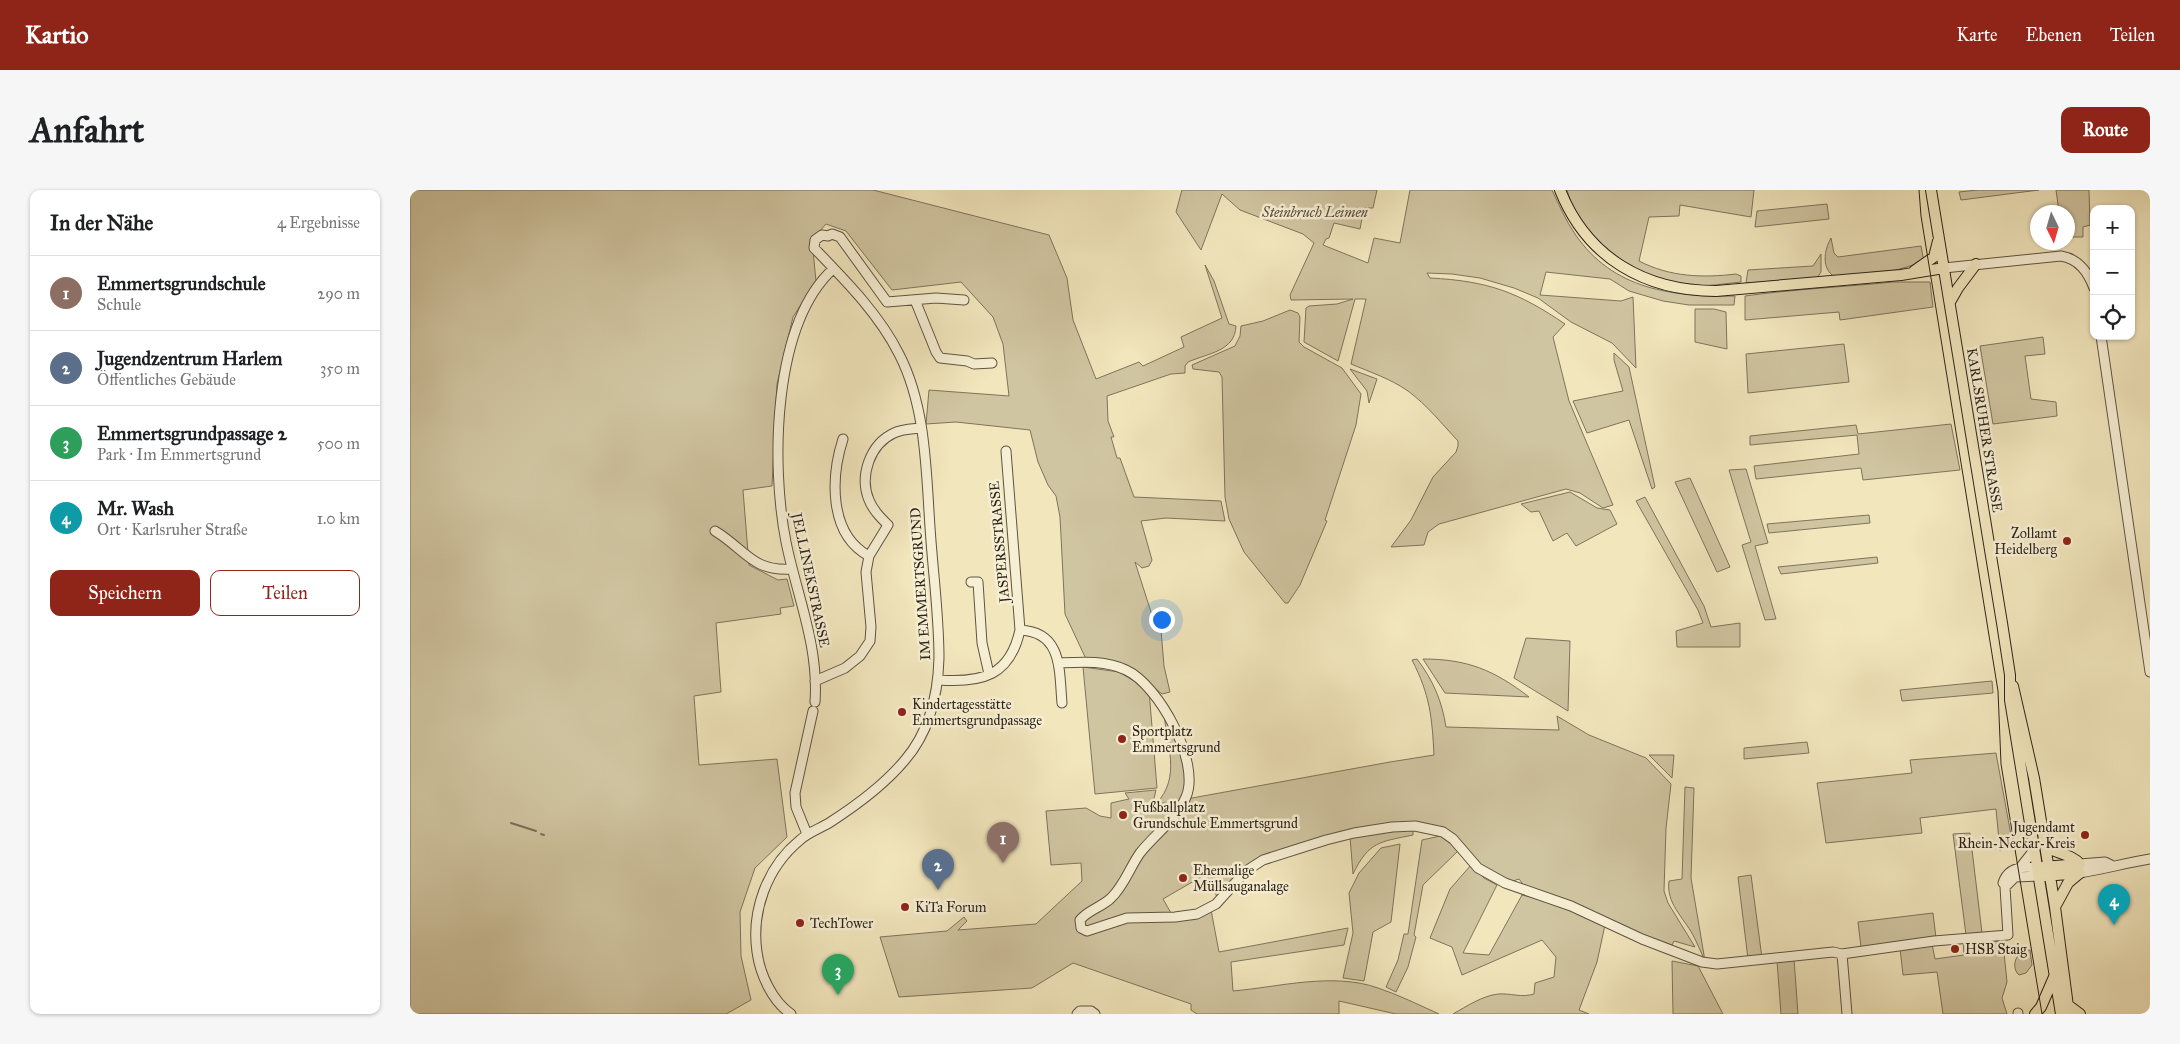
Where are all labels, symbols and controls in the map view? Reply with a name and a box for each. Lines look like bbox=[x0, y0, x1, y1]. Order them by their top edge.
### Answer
text: Kartio bbox=[25, 20, 88, 50]
text: Karte bbox=[1957, 24, 1998, 46]
text: Ebenen bbox=[2026, 24, 2082, 46]
text: Teilen bbox=[2110, 24, 2155, 46]
button: Route bbox=[2061, 107, 2150, 153]
text: Anfahrt bbox=[30, 109, 144, 152]
park label: Steinbruch Leimen bbox=[1261, 204, 1369, 221]
north arrow bbox=[2030, 205, 2075, 250]
map controls bbox=[2090, 205, 2135, 340]
button: + bbox=[2090, 205, 2135, 250]
text: In der Nähe bbox=[50, 210, 153, 236]
text: 4 Ergebnisse bbox=[277, 213, 360, 232]
button: − bbox=[2090, 250, 2135, 295]
text: Emmertsgrundschule bbox=[97, 272, 266, 295]
text: 1 bbox=[63, 284, 69, 303]
text: 290 m bbox=[317, 284, 360, 303]
text: Schule bbox=[97, 295, 141, 314]
button: locate bbox=[2090, 295, 2135, 340]
text: Jugendzentrum Harlem bbox=[97, 347, 282, 370]
street label: KARLSRUHER STRASSE bbox=[1963, 347, 2006, 513]
text: 2 bbox=[62, 359, 70, 378]
text: 350 m bbox=[320, 359, 360, 378]
text: Öffentliches Gebäude bbox=[97, 370, 236, 389]
text: Emmertsgrundpassage 2 bbox=[97, 422, 287, 445]
text: 3 bbox=[63, 434, 69, 453]
text: 500 m bbox=[317, 434, 360, 453]
text: Park · Im Emmertsgrund bbox=[97, 445, 261, 464]
street label: JASPERSSTRASSE bbox=[986, 480, 1014, 605]
text: Mr. Wash bbox=[97, 497, 174, 520]
street label: IM EMMERTSGRUND bbox=[907, 507, 934, 661]
text: 4 bbox=[62, 509, 70, 528]
text: 1.0 km bbox=[317, 509, 360, 528]
street label: JELLINEKSTRASSE bbox=[787, 509, 833, 649]
text: Ort · Karlsruher Straße bbox=[97, 520, 248, 539]
place label: Zollamt Heidelberg bbox=[1994, 525, 2057, 558]
marker: Zollamt Heidelberg bbox=[2061, 535, 2073, 547]
button: Speichern bbox=[50, 570, 200, 616]
button: Teilen bbox=[210, 570, 360, 616]
your location bbox=[1149, 607, 1175, 633]
place label: Kindertagesstätte Emmertsgrundpassage bbox=[912, 696, 1042, 729]
marker: Kindertagesstätte Emmertsgrundpassage bbox=[896, 706, 908, 718]
place label: Sportplatz Emmertsgrund bbox=[1132, 723, 1221, 756]
marker: Sportplatz Emmertsgrund bbox=[1116, 733, 1128, 745]
place label: Fußballplatz Grundschule Emmertsgrund bbox=[1133, 799, 1298, 832]
marker: Fußballplatz Grundschule Emmertsgrund bbox=[1117, 809, 1129, 821]
place label: Jugendamt Rhein-Neckar-Kreis bbox=[1958, 819, 2075, 852]
pin: 1 bbox=[987, 822, 1019, 863]
marker: Jugendamt Rhein-Neckar-Kreis bbox=[2079, 829, 2091, 841]
pin: 2 bbox=[922, 849, 954, 890]
place label: Ehemalige Müllsauganalage bbox=[1193, 862, 1289, 895]
marker: Ehemalige Müllsauganalage bbox=[1177, 872, 1189, 884]
pin: 4 bbox=[2098, 884, 2130, 925]
place label: KiTa Forum bbox=[915, 899, 987, 916]
marker: KiTa Forum bbox=[899, 901, 911, 913]
place label: TechTower bbox=[810, 915, 874, 932]
marker: TechTower bbox=[794, 917, 806, 929]
place label: HSB Staig bbox=[1965, 941, 2027, 958]
marker: HSB Staig bbox=[1949, 943, 1961, 955]
pin: 3 bbox=[822, 954, 854, 995]

